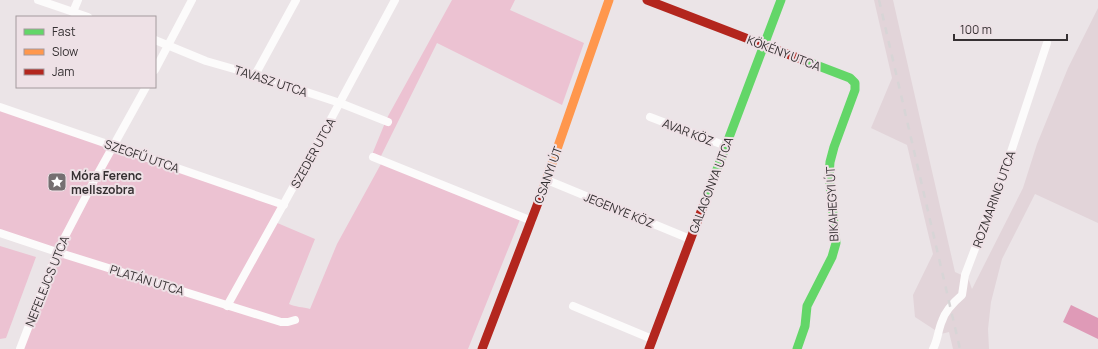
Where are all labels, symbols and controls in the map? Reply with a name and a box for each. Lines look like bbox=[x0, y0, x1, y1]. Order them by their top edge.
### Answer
legend bbox=[16, 16, 156, 88]
scale bar bbox=[954, 16, 1067, 42]
text: 100 m bbox=[960, 21, 992, 38]
text: Fast bbox=[52, 23, 76, 40]
street label: KÖKÉNY UTCA bbox=[745, 31, 824, 75]
text: Slow bbox=[52, 43, 78, 60]
street label: TAVASZ UTCA bbox=[232, 61, 310, 101]
text: Jam bbox=[52, 63, 74, 80]
street label: SZEDER UTCA bbox=[287, 114, 340, 191]
street label: AVAR KÖZ bbox=[660, 114, 716, 150]
street label: GALAGONYA UTCA bbox=[685, 134, 737, 236]
street label: SZEGFŰ UTCA bbox=[102, 135, 182, 177]
street label: CSANYI ÚT bbox=[530, 143, 566, 206]
street label: ROZMARING UTCA bbox=[969, 148, 1020, 250]
street label: BIKAHEGYI ÚT bbox=[822, 165, 842, 242]
place label: Móra Ferenc mellszobra bbox=[71, 167, 142, 198]
place icon: Móra Ferenc mellszobra bbox=[46, 171, 68, 193]
street label: JEGENYE KÖZ bbox=[581, 188, 657, 232]
street label: NEFELEJCS UTCA bbox=[21, 233, 73, 329]
street label: PLATÁN UTCA bbox=[108, 261, 187, 299]

